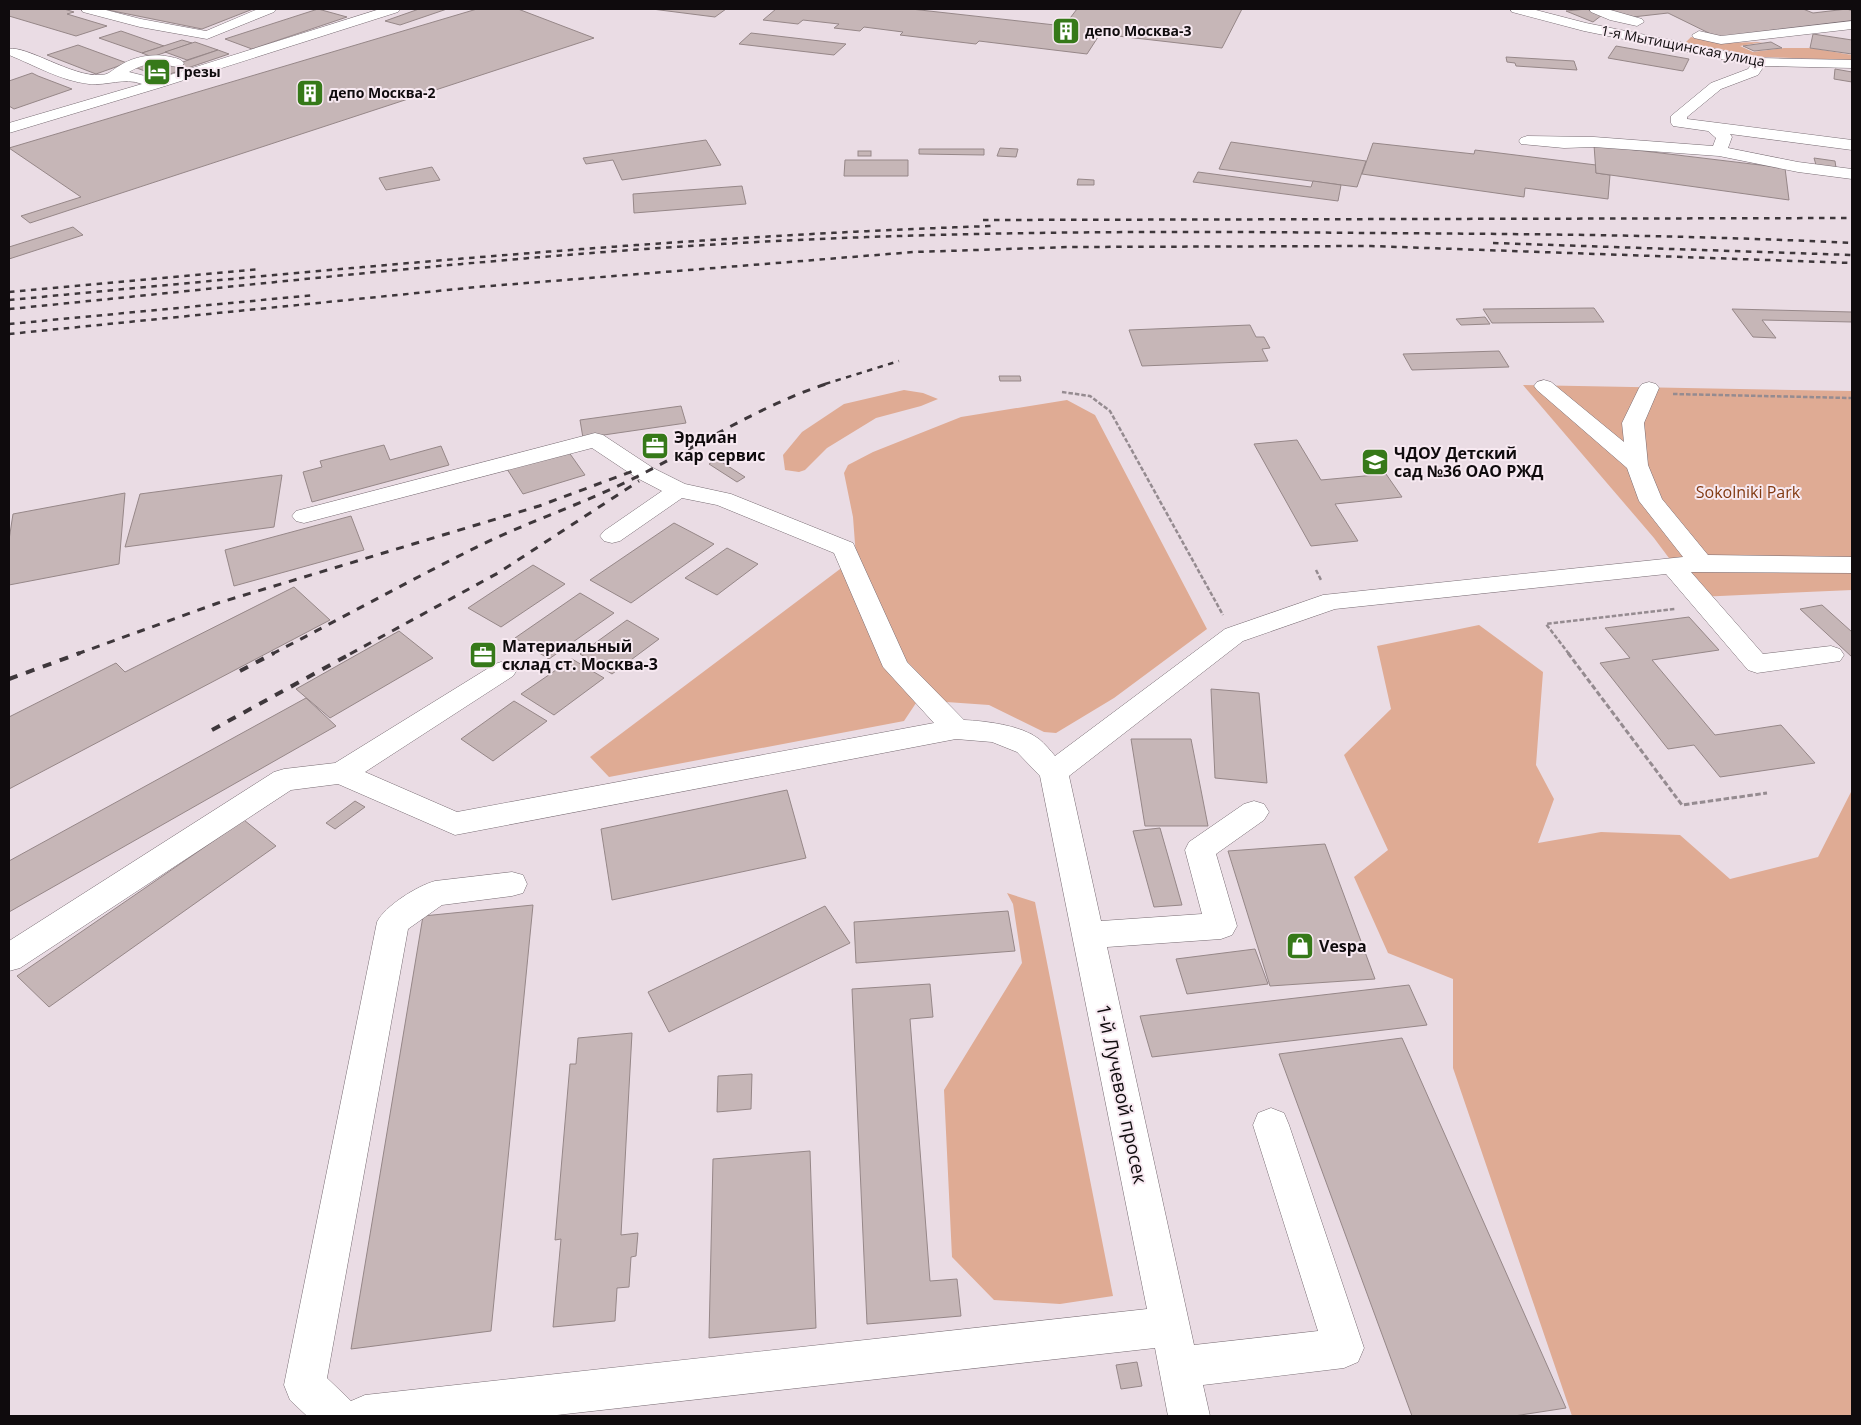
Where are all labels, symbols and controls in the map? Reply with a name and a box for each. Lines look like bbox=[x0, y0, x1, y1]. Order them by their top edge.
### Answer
building icon: депо Москва-3 bbox=[1051, 16, 1081, 46]
street label: 1-я Мытищинская улица bbox=[1599, 20, 1767, 71]
place label: депо Москва-3 bbox=[1085, 21, 1192, 40]
hotel icon: Грезы bbox=[142, 57, 172, 87]
place label: Грезы bbox=[176, 62, 221, 81]
building icon: депо Москва-2 bbox=[295, 78, 325, 108]
place label: депо Москва-2 bbox=[329, 83, 436, 102]
place label: Эрдиан кар сервис bbox=[674, 426, 765, 466]
office icon: Эрдиан кар сервис bbox=[640, 431, 670, 461]
place label: ЧДОУ Детский сад №36 ОАО РЖД bbox=[1394, 442, 1544, 482]
school or university icon: ЧДОУ Детский сад №36 ОАО РЖД bbox=[1360, 447, 1390, 477]
park label: Sokolniki Park bbox=[1696, 481, 1801, 503]
place label: Материальный склад ст. Москва-3 bbox=[502, 635, 658, 675]
office icon: Материальный склад ст. Москва-3 bbox=[468, 640, 498, 670]
shop icon: Vespa bbox=[1285, 931, 1315, 961]
place label: Vespa bbox=[1319, 935, 1367, 957]
street label: 1-й Лучевой просек bbox=[1090, 1002, 1154, 1186]

